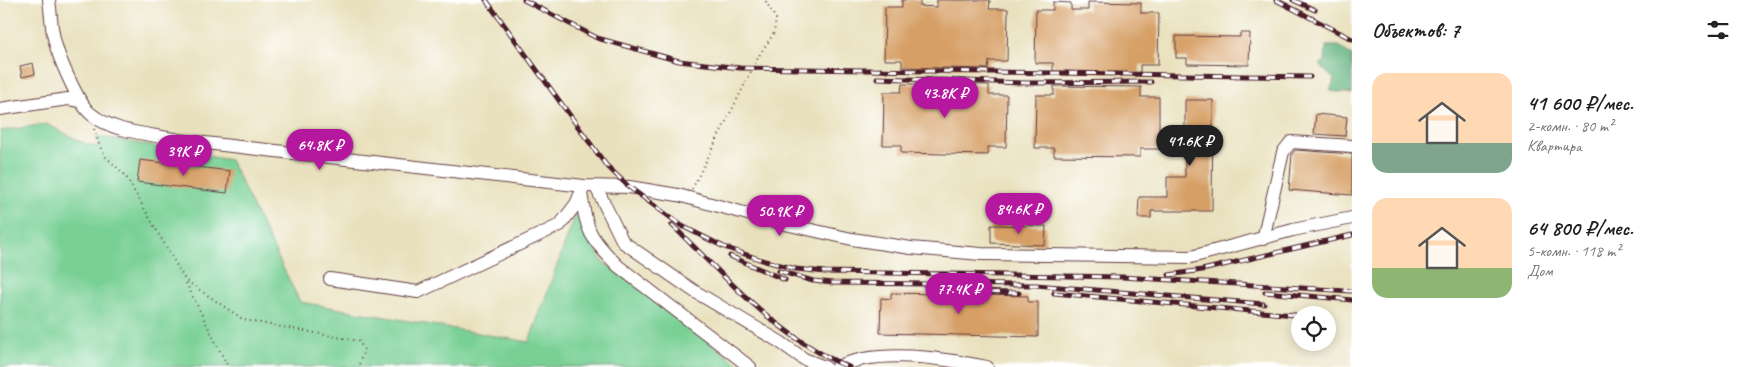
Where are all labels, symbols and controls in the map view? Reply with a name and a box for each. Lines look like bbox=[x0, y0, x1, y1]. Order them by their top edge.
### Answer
icon: filters bbox=[1704, 16, 1732, 44]
text: Объектов: 7 bbox=[1372, 17, 1460, 43]
pin: 43.8K ₽ bbox=[899, 76, 991, 119]
text: 43.8K ₽ bbox=[922, 83, 968, 103]
text: 41 600 ₽/мес. bbox=[1527, 90, 1633, 116]
icon: home bbox=[1412, 93, 1472, 153]
text: 2-комн. · 80 m² bbox=[1527, 116, 1613, 136]
pin: 41.6K ₽ bbox=[1144, 124, 1236, 167]
pin: 64.8K ₽ bbox=[274, 128, 366, 171]
text: 41.6K ₽ bbox=[1167, 131, 1213, 151]
pin: 39K ₽ bbox=[149, 134, 219, 177]
text: 64.8K ₽ bbox=[297, 135, 343, 155]
text: Квартира bbox=[1527, 136, 1582, 156]
text: 39K ₽ bbox=[167, 141, 201, 161]
pin: 84.6K ₽ bbox=[973, 192, 1065, 235]
pin: 50.9K ₽ bbox=[734, 194, 826, 237]
text: 84.6K ₽ bbox=[996, 199, 1042, 219]
text: 50.9K ₽ bbox=[758, 201, 802, 221]
text: 64 800 ₽/мес. bbox=[1527, 215, 1633, 241]
icon: home bbox=[1412, 218, 1472, 278]
text: 5-комн. · 118 m² bbox=[1527, 241, 1620, 261]
text: Дом bbox=[1527, 261, 1553, 281]
pin: 77.4K ₽ bbox=[913, 272, 1005, 315]
text: 77.4K ₽ bbox=[937, 279, 981, 299]
map controls bbox=[1291, 306, 1336, 351]
button: locate bbox=[1291, 306, 1336, 351]

